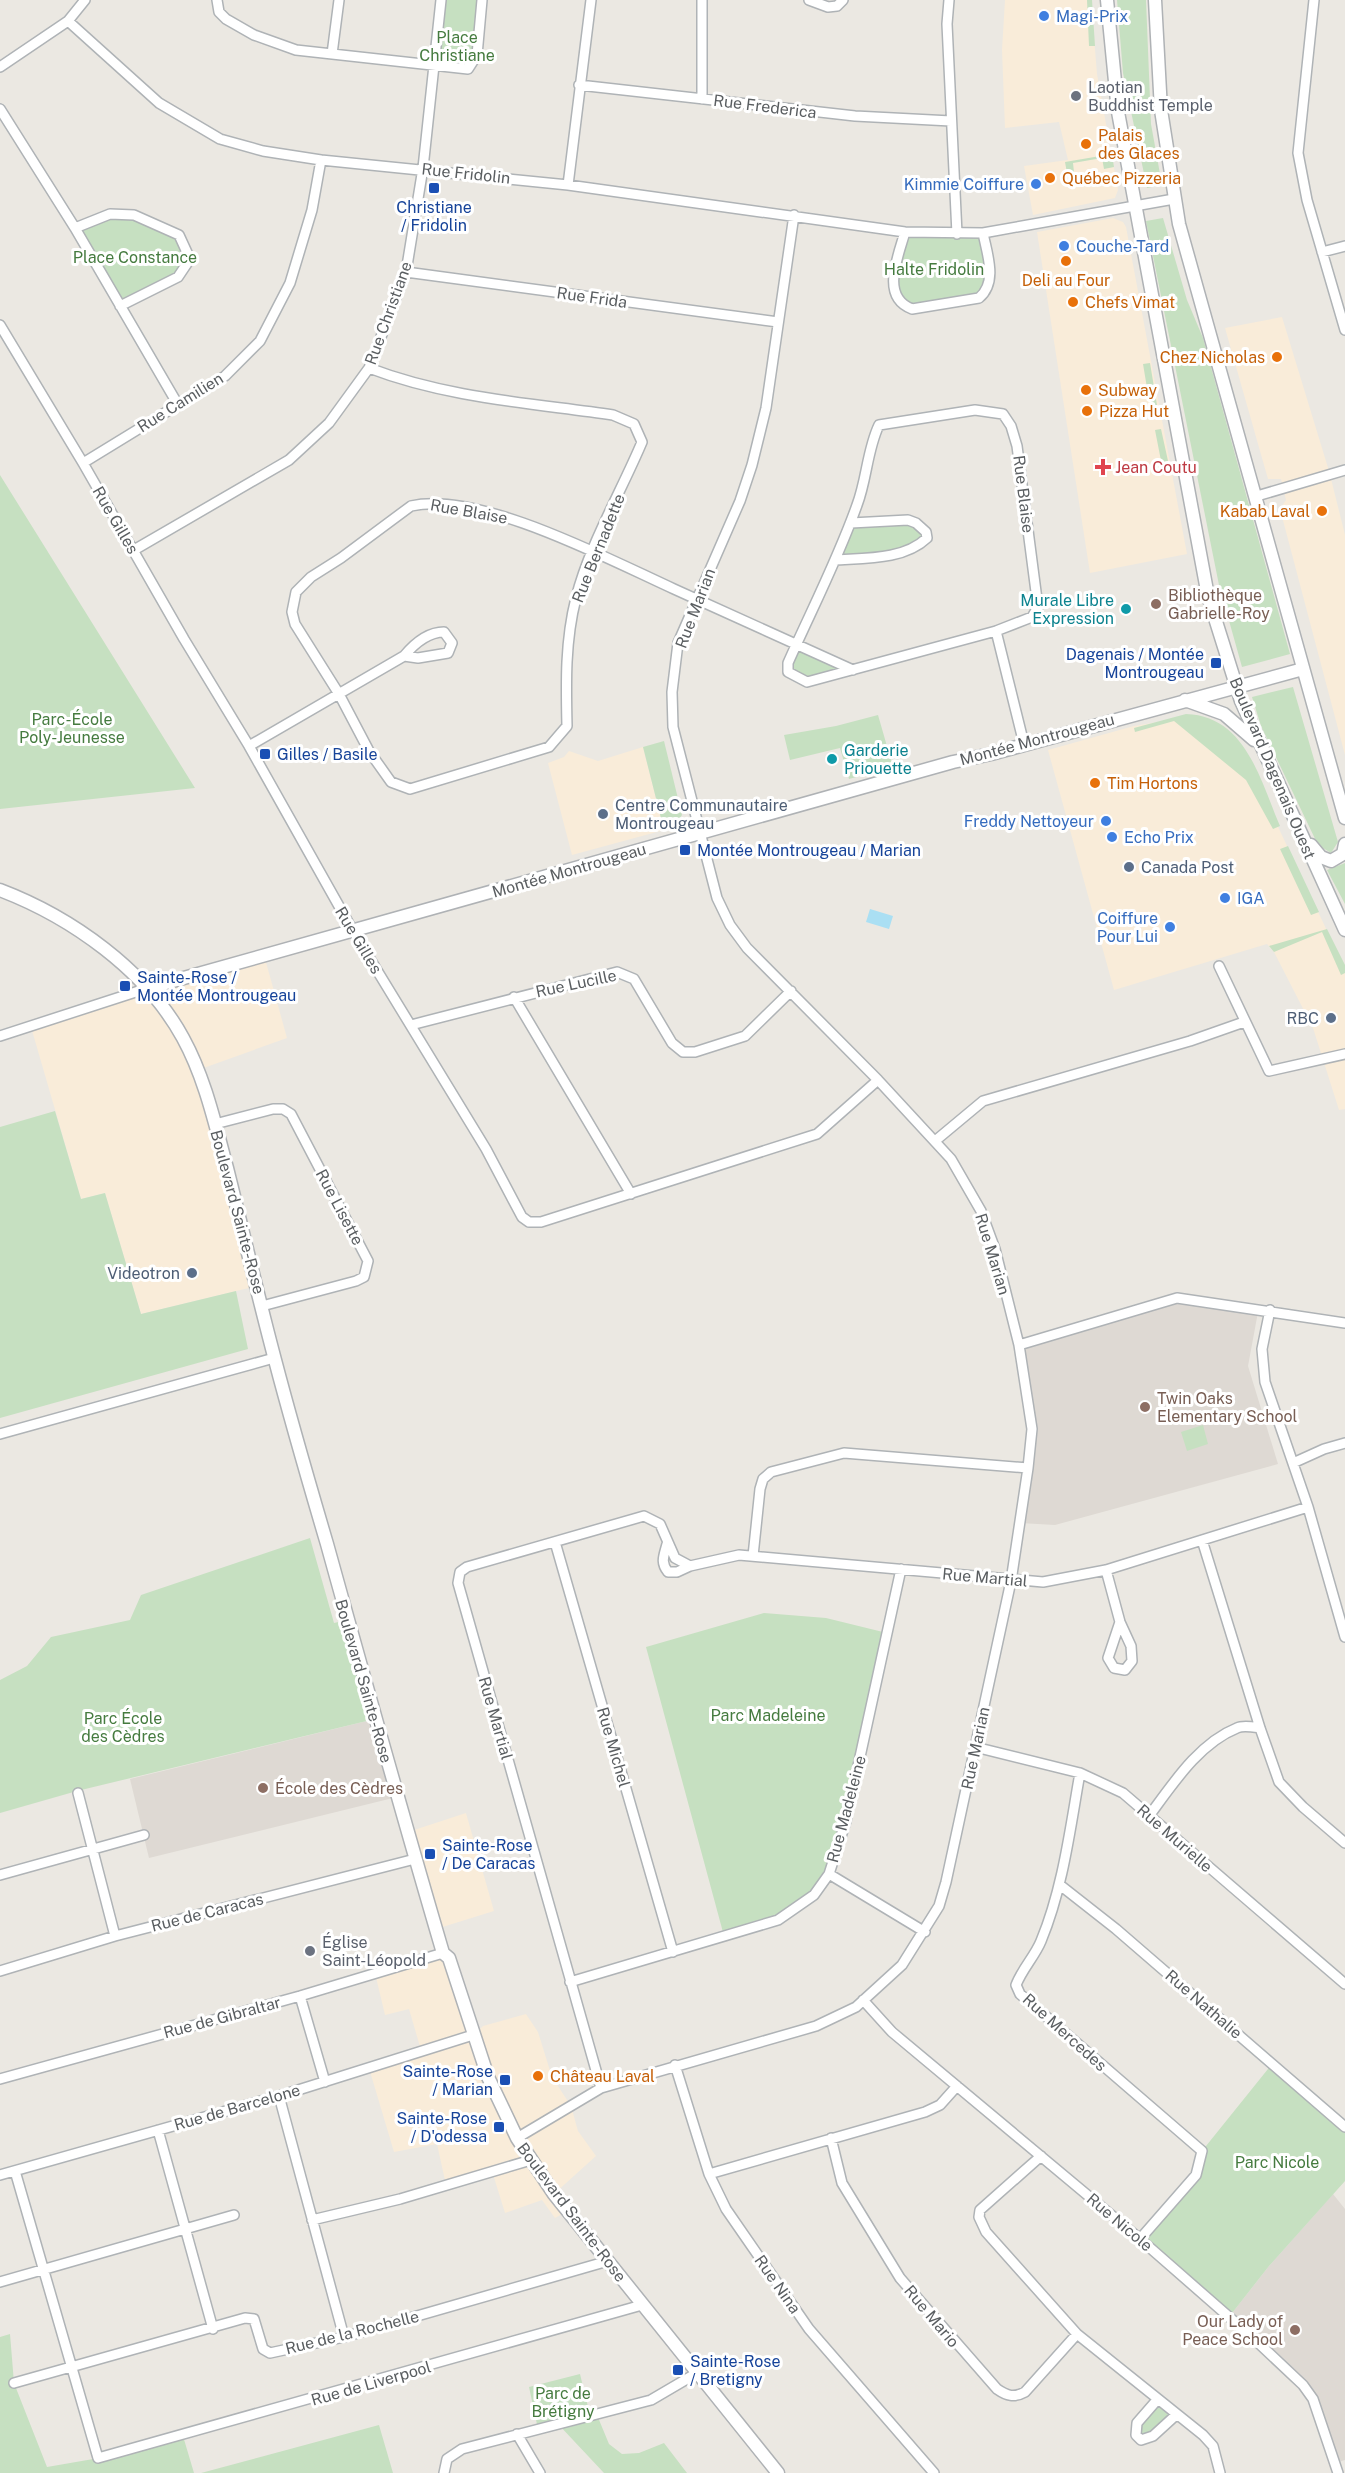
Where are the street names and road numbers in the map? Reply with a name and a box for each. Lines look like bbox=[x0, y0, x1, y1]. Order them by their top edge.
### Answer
street label: Rue Frederica bbox=[712, 91, 818, 122]
street label: Rue Fridolin bbox=[421, 159, 511, 188]
street label: Rue Christiane bbox=[361, 259, 416, 367]
street label: Rue Frida bbox=[555, 283, 628, 312]
street label: Rue Camilien bbox=[134, 369, 227, 436]
street label: Rue Blaise bbox=[1009, 454, 1038, 534]
street label: Rue Gilles bbox=[89, 483, 142, 557]
street label: Rue Bernadette bbox=[568, 491, 629, 605]
street label: Rue Blaise bbox=[429, 495, 509, 528]
street label: Rue Marian bbox=[672, 566, 719, 651]
street label: Boulevard Dagenais Ouest bbox=[1226, 674, 1320, 862]
street label: Montée Montrougeau bbox=[958, 710, 1117, 769]
street label: Montée Montrougeau bbox=[490, 839, 648, 902]
street label: Rue Gilles bbox=[331, 903, 386, 977]
street label: Rue Lucille bbox=[534, 966, 618, 1001]
street label: Boulevard Sainte-Rose bbox=[206, 1128, 269, 1296]
street label: Rue Lisette bbox=[312, 1166, 368, 1248]
street label: Rue Marian bbox=[971, 1211, 1014, 1297]
street label: Rue Martial bbox=[941, 1564, 1029, 1591]
street label: Boulevard Sainte-Rose bbox=[331, 1597, 396, 1765]
street label: Rue Martial bbox=[475, 1674, 517, 1762]
street label: Rue Michel bbox=[593, 1705, 634, 1790]
street label: Rue Marian bbox=[957, 1705, 994, 1791]
street label: Rue Madeleine bbox=[823, 1753, 870, 1865]
street label: Rue Murielle bbox=[1133, 1800, 1216, 1876]
street label: Rue de Caracas bbox=[149, 1889, 265, 1936]
street label: Rue Nathalie bbox=[1161, 1966, 1246, 2043]
street label: Rue Mercedes bbox=[1019, 1990, 1111, 2075]
street label: Rue de Gibraltar bbox=[161, 1993, 283, 2042]
street label: Rue de Barcelone bbox=[172, 2080, 302, 2135]
street label: Boulevard Sainte-Rose bbox=[513, 2139, 630, 2286]
street label: Rue Nicole bbox=[1083, 2189, 1156, 2255]
street label: Rue Nina bbox=[751, 2251, 805, 2317]
street label: Rue Mario bbox=[900, 2281, 963, 2351]
street label: Rue de la Rochelle bbox=[283, 2307, 421, 2358]
street label: Rue de Liverpool bbox=[309, 2357, 433, 2410]

